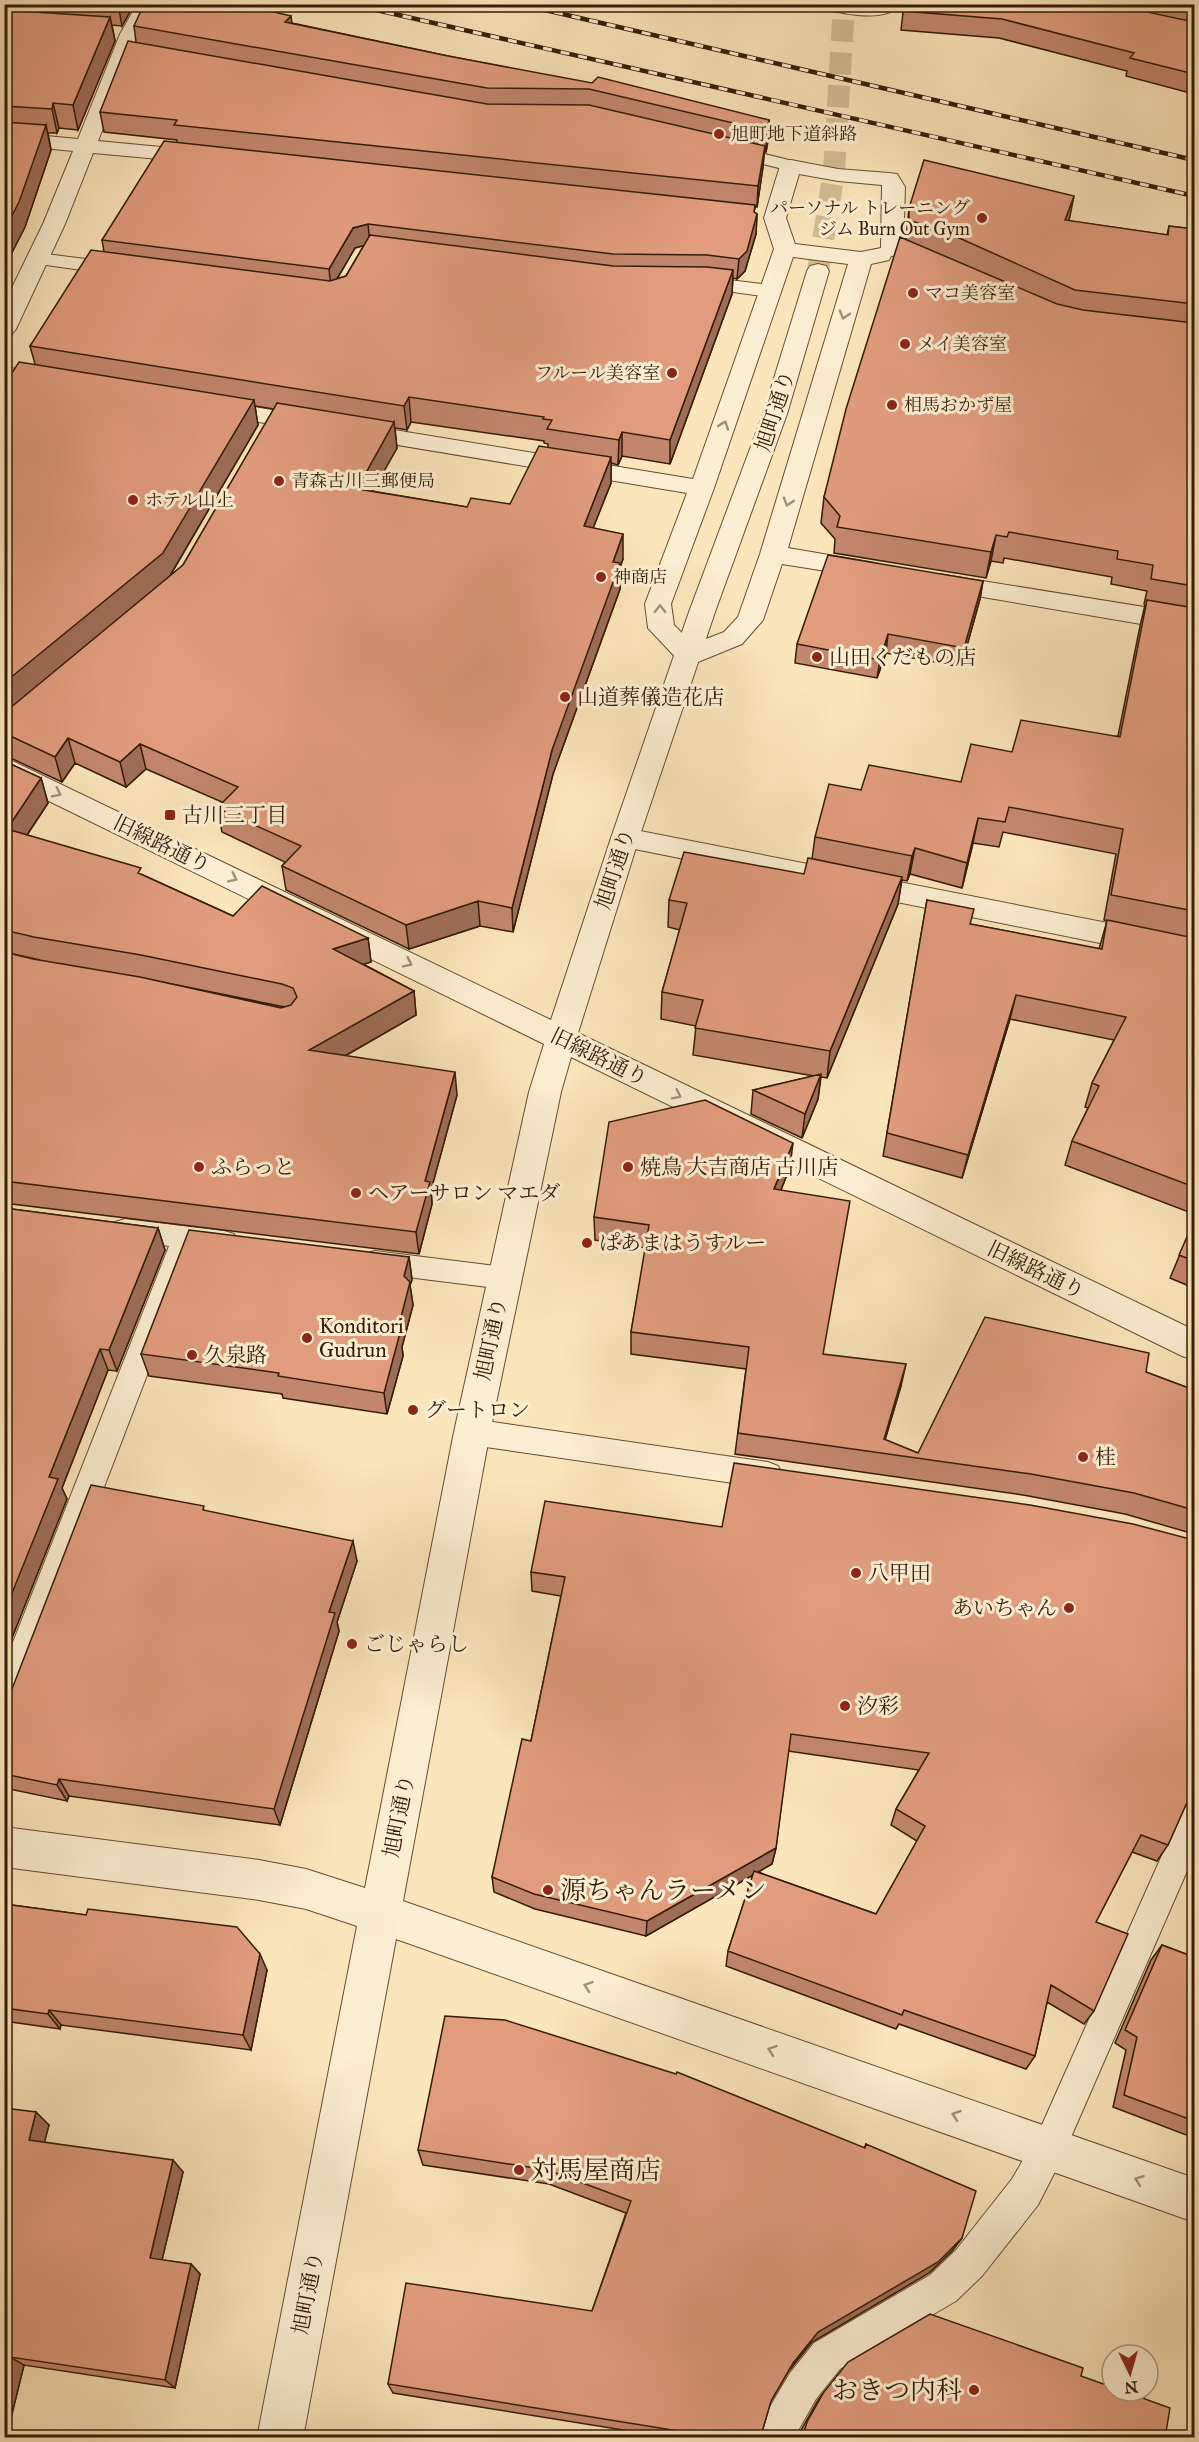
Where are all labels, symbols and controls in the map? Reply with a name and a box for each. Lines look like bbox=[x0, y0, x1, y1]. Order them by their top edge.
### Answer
place label: 旭町地下道斜路 bbox=[731, 123, 857, 145]
marker: 旭町地下道斜路 bbox=[712, 127, 726, 141]
place label: パーソナル トレーニング ジム Burn Out Gym bbox=[770, 197, 970, 240]
marker: パーソナル トレーニング ジム Burn Out Gym bbox=[975, 211, 989, 225]
place label: マコ美容室 bbox=[925, 282, 1015, 304]
marker: マコ美容室 bbox=[906, 286, 920, 300]
one-way arrow bbox=[839, 309, 852, 320]
place label: メイ美容室 bbox=[917, 333, 1007, 355]
marker: メイ美容室 bbox=[898, 337, 912, 351]
place label: フルール美容室 bbox=[535, 362, 660, 384]
marker: フルール美容室 bbox=[665, 366, 679, 380]
street label: 旭町通り bbox=[750, 367, 800, 455]
place label: 相馬おかず屋 bbox=[904, 394, 1012, 416]
marker: 相馬おかず屋 bbox=[885, 398, 899, 412]
one-way arrow bbox=[716, 420, 729, 431]
place label: 青森古川三郵便局 bbox=[291, 470, 435, 492]
marker: 青森古川三郵便局 bbox=[272, 474, 286, 488]
place label: ホテル山上 bbox=[145, 489, 234, 511]
marker: ホテル山上 bbox=[126, 493, 140, 507]
one-way arrow bbox=[783, 496, 795, 507]
place label: 神商店 bbox=[613, 566, 667, 588]
marker: 神商店 bbox=[594, 570, 608, 584]
one-way arrow bbox=[654, 604, 666, 613]
place label: 山田くだもの店 bbox=[829, 644, 976, 670]
marker: 山田くだもの店 bbox=[810, 650, 824, 664]
place label: 山道葬儀造花店 bbox=[577, 684, 724, 710]
marker: 山道葬儀造花店 bbox=[558, 690, 572, 704]
one-way arrow bbox=[51, 785, 62, 797]
place label: 古川三丁目 bbox=[182, 802, 287, 828]
marker: 古川三丁目 bbox=[163, 808, 177, 822]
street label: 旧線路通り bbox=[109, 809, 215, 879]
street label: 旭町通り bbox=[590, 825, 640, 913]
one-way arrow bbox=[226, 870, 237, 882]
one-way arrow bbox=[402, 956, 412, 967]
street label: 旧線路通り bbox=[546, 1022, 652, 1092]
one-way arrow bbox=[671, 1088, 682, 1099]
place label: ふらっと bbox=[211, 1154, 295, 1180]
place label: 焼鳥 大吉商店 古川店 bbox=[640, 1154, 838, 1180]
marker: ふらっと bbox=[192, 1160, 206, 1174]
marker: 焼鳥 大吉商店 古川店 bbox=[621, 1160, 635, 1174]
place label: ヘアーサロン マエダ bbox=[368, 1180, 560, 1206]
marker: ヘアーサロン マエダ bbox=[349, 1186, 363, 1200]
place label: ぱあまはうすルー bbox=[599, 1230, 766, 1256]
street label: 旧線路通り bbox=[983, 1235, 1089, 1305]
marker: ぱあまはうすルー bbox=[580, 1236, 594, 1250]
street label: 旭町通り bbox=[470, 1295, 512, 1383]
place label: Konditori Gudrun bbox=[319, 1313, 404, 1363]
marker: Konditori Gudrun bbox=[300, 1331, 314, 1345]
place label: 久泉路 bbox=[204, 1342, 267, 1368]
marker: 久泉路 bbox=[185, 1348, 199, 1362]
place label: グートロン bbox=[425, 1397, 530, 1423]
marker: グートロン bbox=[406, 1403, 420, 1417]
place label: 桂 bbox=[1095, 1444, 1116, 1470]
marker: 桂 bbox=[1076, 1450, 1090, 1464]
place label: 八甲田 bbox=[868, 1560, 931, 1586]
marker: 八甲田 bbox=[849, 1566, 863, 1580]
place label: あいちゃん bbox=[952, 1595, 1057, 1621]
marker: あいちゃん bbox=[1062, 1601, 1076, 1615]
place label: ごじゃらし bbox=[364, 1631, 469, 1657]
marker: ごじゃらし bbox=[345, 1637, 359, 1651]
place label: 汐彩 bbox=[857, 1693, 899, 1719]
marker: 汐彩 bbox=[838, 1699, 852, 1713]
street label: 旭町通り bbox=[378, 1772, 420, 1860]
place label: 源ちゃんラーメン bbox=[560, 1874, 767, 1906]
marker: 源ちゃんラーメン bbox=[541, 1883, 555, 1897]
one-way arrow bbox=[583, 1980, 594, 1993]
one-way arrow bbox=[767, 2045, 778, 2058]
one-way arrow bbox=[951, 2109, 962, 2122]
place label: 対馬屋商店 bbox=[531, 2154, 661, 2186]
marker: 対馬屋商店 bbox=[512, 2163, 526, 2177]
one-way arrow bbox=[1135, 2175, 1145, 2188]
street label: 旭町通り bbox=[287, 2249, 329, 2337]
north arrow bbox=[1100, 2343, 1160, 2403]
place label: おきつ内科 bbox=[832, 2374, 962, 2406]
text: N bbox=[1123, 2377, 1139, 2398]
marker: おきつ内科 bbox=[967, 2383, 981, 2397]

